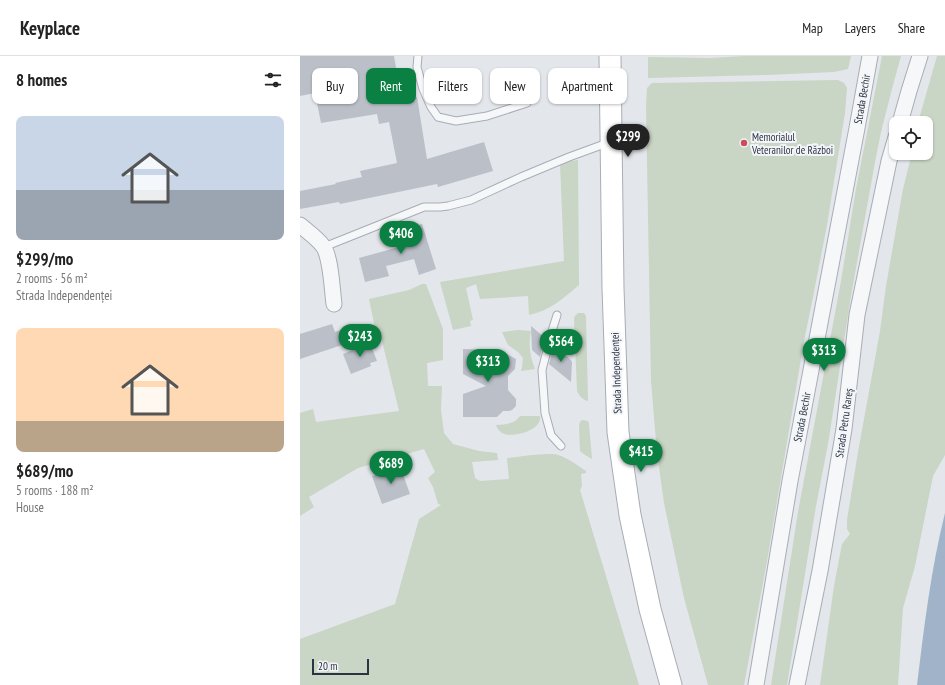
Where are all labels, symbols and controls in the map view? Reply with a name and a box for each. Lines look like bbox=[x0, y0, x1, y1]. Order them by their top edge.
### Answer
text: Keyplace bbox=[20, 16, 80, 40]
text: Map bbox=[802, 19, 823, 37]
text: Layers bbox=[845, 19, 876, 37]
text: Share bbox=[898, 19, 925, 37]
chip: Buy bbox=[312, 68, 358, 104]
chip: Rent bbox=[366, 68, 416, 104]
chip: Filters bbox=[424, 68, 482, 104]
chip: New bbox=[490, 68, 540, 104]
chip: Apartment bbox=[548, 68, 627, 104]
text: 8 homes bbox=[16, 69, 67, 91]
icon: filters bbox=[262, 69, 284, 91]
street label: Strada Bechir bbox=[851, 73, 873, 125]
map controls bbox=[889, 116, 933, 160]
button: locate bbox=[889, 116, 933, 160]
pin: $299 bbox=[604, 124, 652, 158]
text: $299 bbox=[616, 128, 640, 145]
place label: Memorialul Veteranilor de Război bbox=[751, 130, 833, 157]
marker: Memorialul Veteranilor de Război bbox=[739, 138, 749, 148]
icon: home bbox=[114, 142, 186, 214]
pin: $406 bbox=[377, 221, 425, 255]
text: $406 bbox=[389, 225, 413, 242]
text: $299/mo bbox=[16, 248, 73, 270]
text: 2 rooms · 56 m² bbox=[16, 270, 88, 287]
text: Strada Independenței bbox=[16, 287, 112, 304]
pin: $243 bbox=[336, 324, 384, 358]
text: $243 bbox=[348, 328, 372, 345]
pin: $564 bbox=[537, 329, 585, 363]
street label: Strada Independenței bbox=[608, 332, 624, 414]
text: $564 bbox=[549, 333, 573, 350]
pin: $313 bbox=[800, 338, 848, 372]
text: $313 bbox=[812, 342, 836, 359]
pin: $313 bbox=[464, 349, 512, 383]
text: $313 bbox=[476, 353, 500, 370]
icon: home bbox=[114, 354, 186, 426]
street label: Strada Petru Rareș bbox=[832, 387, 856, 459]
street label: Strada Bechir bbox=[790, 391, 814, 443]
pin: $415 bbox=[617, 439, 665, 473]
text: $415 bbox=[629, 443, 653, 460]
pin: $689 bbox=[367, 451, 415, 485]
text: $689 bbox=[379, 455, 403, 472]
text: $689/mo bbox=[16, 460, 73, 482]
text: 5 rooms · 188 m² bbox=[16, 482, 94, 499]
text: House bbox=[16, 499, 44, 516]
scale bar bbox=[312, 657, 369, 676]
text: 20 m bbox=[318, 659, 337, 673]

